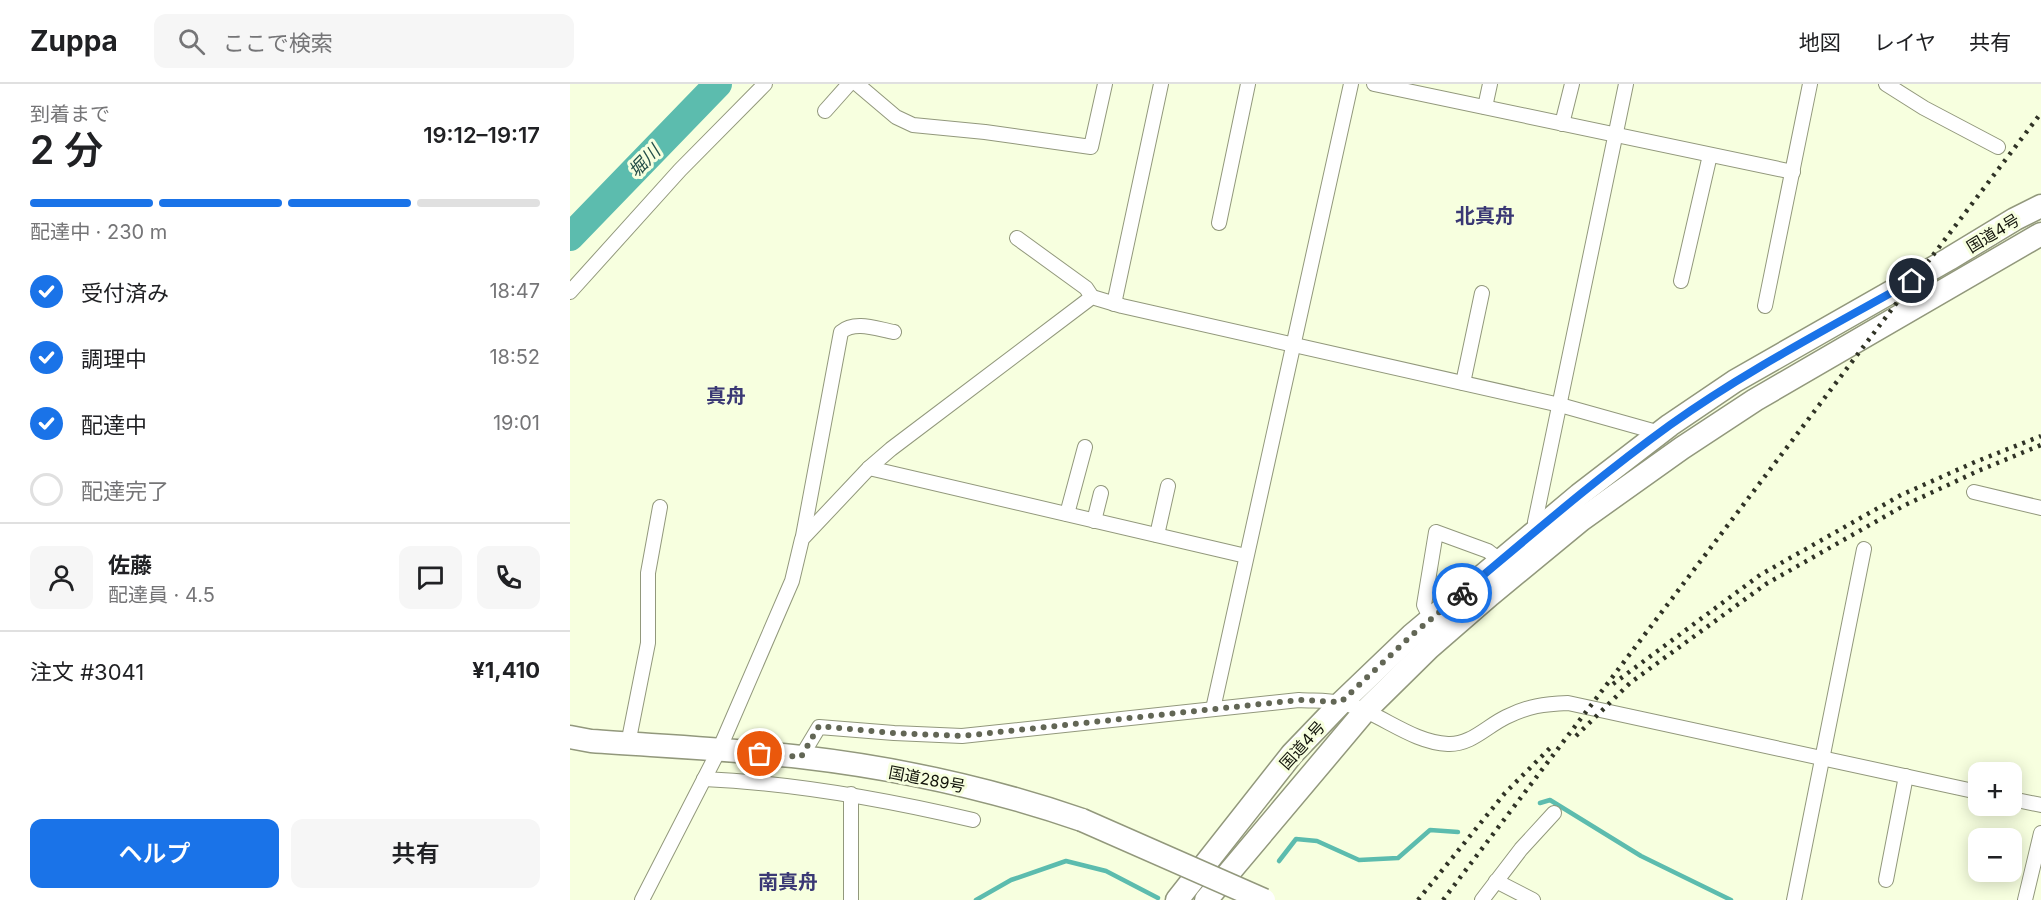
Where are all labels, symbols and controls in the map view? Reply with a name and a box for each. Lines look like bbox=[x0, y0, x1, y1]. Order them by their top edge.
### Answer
search box bbox=[154, 14, 574, 68]
text: Zuppa bbox=[30, 24, 118, 58]
icon: search bbox=[175, 25, 208, 58]
text: ここで検索 bbox=[223, 30, 333, 56]
text: 地図 bbox=[1799, 30, 1841, 55]
text: レイヤ bbox=[1874, 30, 1936, 55]
text: 共有 bbox=[1969, 30, 2011, 55]
text: 到着まで bbox=[30, 102, 110, 126]
text: 19:12–19:17 bbox=[423, 122, 540, 148]
text: 2 分 bbox=[30, 126, 103, 173]
water label: 堀川 bbox=[624, 139, 665, 181]
district label: 北真舟 bbox=[1455, 204, 1515, 228]
street label: 国道4号 bbox=[1963, 209, 2023, 257]
text: 配達中 · 230 m bbox=[30, 220, 167, 244]
pin bbox=[1886, 255, 1937, 306]
icon: home bbox=[1895, 264, 1928, 297]
icon: check bbox=[30, 275, 63, 308]
text: 18:47 bbox=[489, 279, 540, 303]
text: 受付済み bbox=[81, 280, 169, 306]
icon: check bbox=[30, 341, 63, 374]
text: 18:52 bbox=[489, 345, 540, 369]
text: 調理中 bbox=[81, 346, 147, 372]
district label: 真舟 bbox=[706, 384, 746, 408]
icon: check bbox=[30, 407, 63, 440]
text: 19:01 bbox=[493, 411, 540, 435]
text: 配達中 bbox=[81, 412, 147, 438]
text: 配達完了 bbox=[81, 478, 169, 504]
button: person bbox=[30, 546, 93, 609]
button: chat bbox=[399, 546, 462, 609]
button: phone bbox=[477, 546, 540, 609]
text: 佐藤 bbox=[108, 552, 152, 578]
courier bbox=[1432, 563, 1492, 623]
icon: bike bbox=[1446, 577, 1479, 610]
text: 配達員 · 4.5 bbox=[108, 583, 215, 607]
text: ¥1,410 bbox=[472, 657, 540, 683]
text: 注文 #3041 bbox=[30, 659, 144, 685]
street label: 国道4号 bbox=[1275, 717, 1329, 773]
pin bbox=[734, 728, 785, 779]
icon: bag bbox=[743, 737, 776, 770]
street label: 国道289号 bbox=[887, 762, 967, 796]
map controls bbox=[1968, 762, 2022, 882]
button: + bbox=[1968, 762, 2022, 816]
button: ヘルプ bbox=[30, 819, 279, 888]
button: 共有 bbox=[291, 819, 540, 888]
button: − bbox=[1968, 828, 2022, 882]
district label: 南真舟 bbox=[758, 870, 818, 894]

